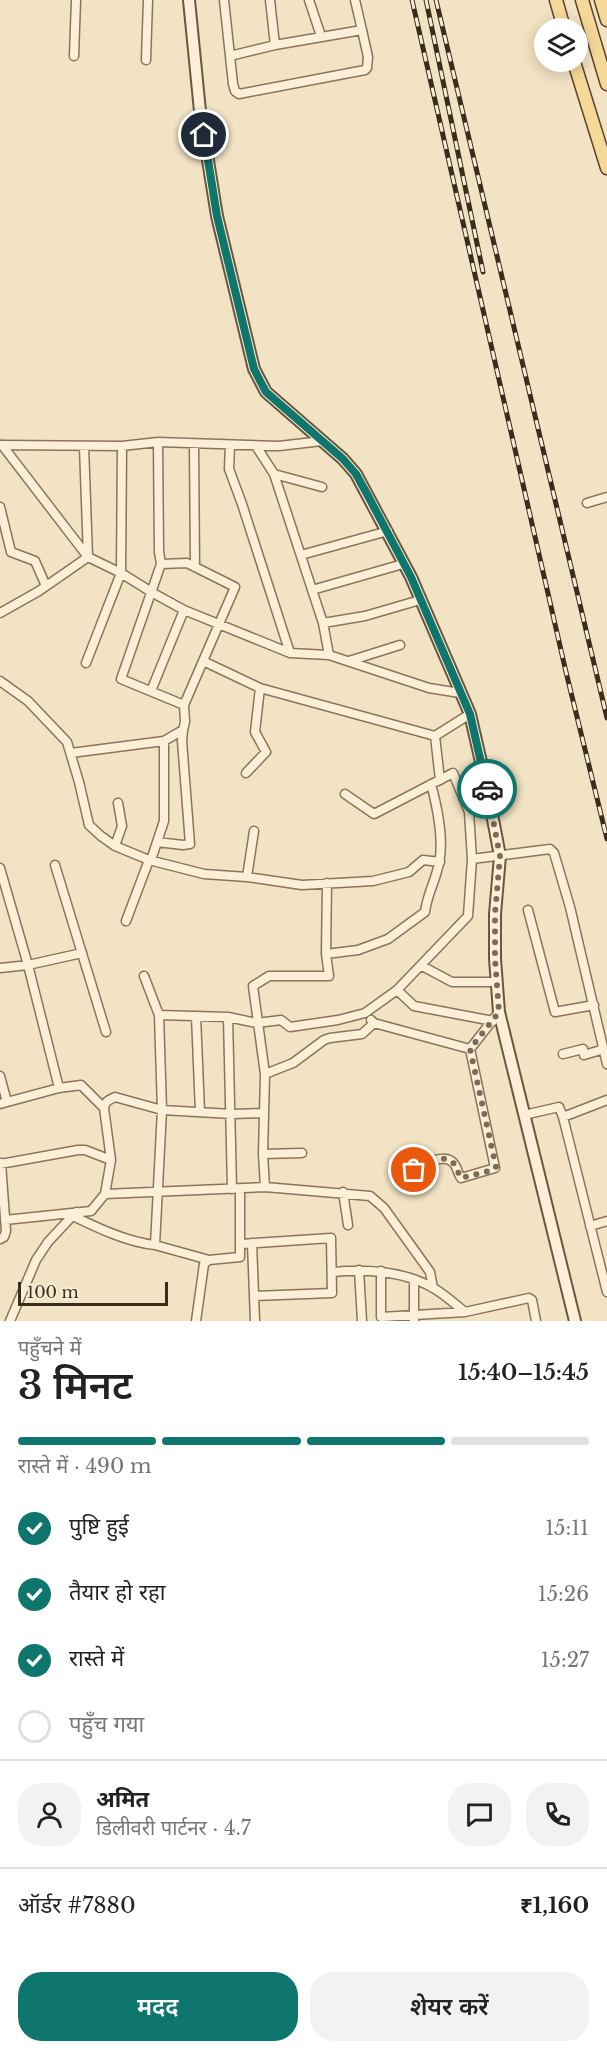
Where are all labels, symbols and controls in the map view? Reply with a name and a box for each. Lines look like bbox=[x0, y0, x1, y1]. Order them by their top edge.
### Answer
map controls bbox=[534, 18, 588, 72]
button: layers bbox=[534, 18, 588, 72]
pin bbox=[178, 109, 229, 160]
icon: home bbox=[187, 118, 220, 151]
courier bbox=[457, 759, 517, 819]
icon: car bbox=[471, 773, 504, 806]
pin bbox=[388, 1144, 439, 1195]
icon: bag bbox=[397, 1153, 430, 1186]
scale bar bbox=[18, 1279, 168, 1306]
text: 100 m bbox=[27, 1282, 79, 1302]
text: पहुँचने में bbox=[18, 1336, 81, 1360]
text: 15:40–15:45 bbox=[458, 1359, 589, 1386]
text: 3 मिनट bbox=[18, 1361, 132, 1410]
text: रास्ते में · 490 m bbox=[18, 1454, 151, 1478]
icon: check bbox=[18, 1512, 51, 1545]
text: पुष्टि हुई bbox=[69, 1513, 129, 1540]
text: 15:11 bbox=[545, 1516, 589, 1540]
icon: check bbox=[18, 1578, 51, 1611]
text: तैयार हो रहा bbox=[69, 1579, 165, 1606]
text: 15:26 bbox=[538, 1582, 589, 1606]
icon: check bbox=[18, 1644, 51, 1677]
text: रास्ते में bbox=[69, 1645, 124, 1672]
text: 15:27 bbox=[541, 1648, 589, 1672]
text: पहुँच गया bbox=[69, 1711, 144, 1738]
button: person bbox=[18, 1783, 81, 1846]
button: chat bbox=[448, 1783, 511, 1846]
button: phone bbox=[526, 1783, 589, 1846]
text: अमित bbox=[96, 1786, 149, 1813]
text: डिलीवरी पार्टनर · 4.7 bbox=[96, 1816, 251, 1840]
text: ऑर्डर #7880 bbox=[18, 1892, 136, 1919]
text: ₹1,160 bbox=[520, 1892, 589, 1919]
button: मदद bbox=[18, 1972, 298, 2041]
button: शेयर करें bbox=[310, 1972, 589, 2041]

